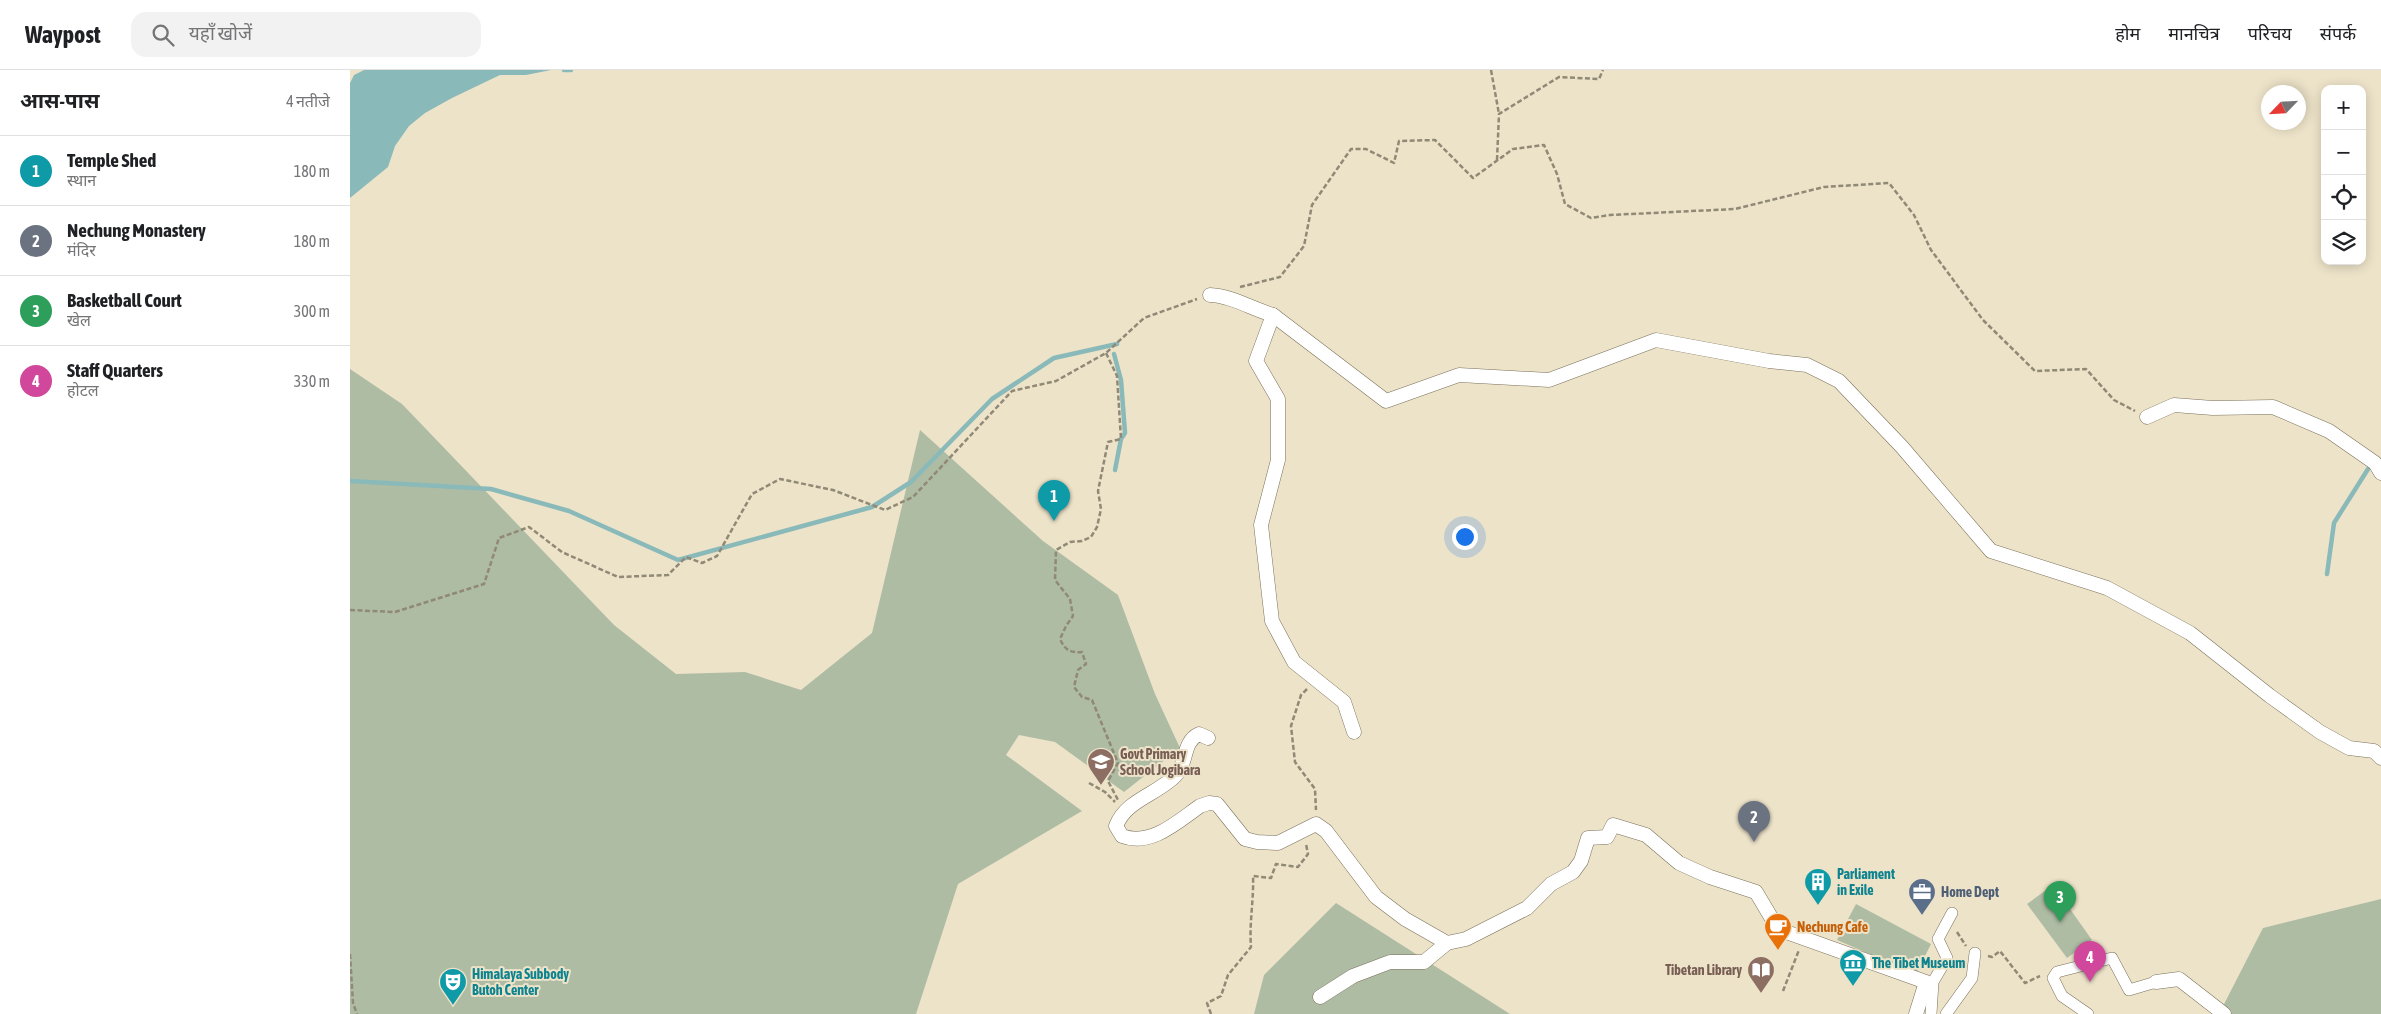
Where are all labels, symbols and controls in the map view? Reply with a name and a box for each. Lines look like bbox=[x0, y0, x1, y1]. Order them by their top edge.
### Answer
search box bbox=[131, 12, 481, 57]
text: Waypost bbox=[25, 21, 101, 48]
icon: search bbox=[149, 21, 177, 49]
text: यहाँ खोजें bbox=[189, 22, 252, 44]
text: होम bbox=[2115, 23, 2140, 44]
text: मानचित्र bbox=[2168, 23, 2220, 44]
text: परिचय bbox=[2248, 23, 2292, 44]
text: संपर्क bbox=[2320, 23, 2356, 44]
north arrow bbox=[2261, 85, 2306, 130]
map controls bbox=[2321, 85, 2366, 265]
button: + bbox=[2321, 85, 2366, 130]
text: आस-पास bbox=[20, 88, 99, 112]
text: 4 नतीजे bbox=[286, 92, 330, 110]
button: − bbox=[2321, 130, 2366, 175]
text: Temple Shed bbox=[67, 149, 156, 171]
text: 1 bbox=[32, 162, 40, 180]
text: 180 m bbox=[294, 162, 330, 180]
text: स्थान bbox=[67, 171, 96, 189]
button: locate bbox=[2321, 175, 2366, 220]
text: Nechung Monastery bbox=[67, 219, 206, 241]
button: layers bbox=[2321, 220, 2366, 265]
text: 2 bbox=[32, 232, 40, 250]
text: 180 m bbox=[294, 232, 330, 250]
text: मंदिर bbox=[67, 241, 96, 259]
text: Basketball Court bbox=[67, 289, 182, 311]
text: 3 bbox=[32, 302, 40, 320]
text: 300 m bbox=[294, 302, 330, 320]
text: खेल bbox=[67, 311, 91, 329]
text: Staff Quarters bbox=[67, 359, 163, 381]
text: 4 bbox=[32, 372, 40, 390]
text: 330 m bbox=[294, 372, 330, 390]
text: होटल bbox=[67, 381, 99, 399]
pin: 1 bbox=[1038, 480, 1070, 521]
your location bbox=[1452, 524, 1478, 550]
place label: Govt Primary School Jogibara bbox=[1120, 746, 1201, 778]
school or university icon: Govt Primary School Jogibara bbox=[1086, 747, 1116, 786]
pin: 2 bbox=[1738, 801, 1770, 842]
place label: Parliament in Exile bbox=[1837, 866, 1895, 898]
building icon: Parliament in Exile bbox=[1803, 867, 1833, 906]
office icon: Home Dept bbox=[1907, 877, 1937, 916]
pin: 3 bbox=[2044, 881, 2076, 922]
place label: Home Dept bbox=[1941, 884, 1999, 900]
cafe icon: Nechung Cafe bbox=[1763, 912, 1793, 951]
place label: Nechung Cafe bbox=[1797, 919, 1868, 935]
pin: 4 bbox=[2074, 941, 2106, 982]
museum icon: The Tibet Museum bbox=[1838, 948, 1868, 987]
library icon: Tibetan Library bbox=[1746, 955, 1776, 994]
place label: The Tibet Museum bbox=[1872, 955, 1965, 971]
place label: Tibetan Library bbox=[1665, 962, 1742, 978]
place label: Himalaya Subbody Butoh Center bbox=[472, 966, 569, 998]
theatre icon: Himalaya Subbody Butoh Center bbox=[438, 967, 468, 1006]

